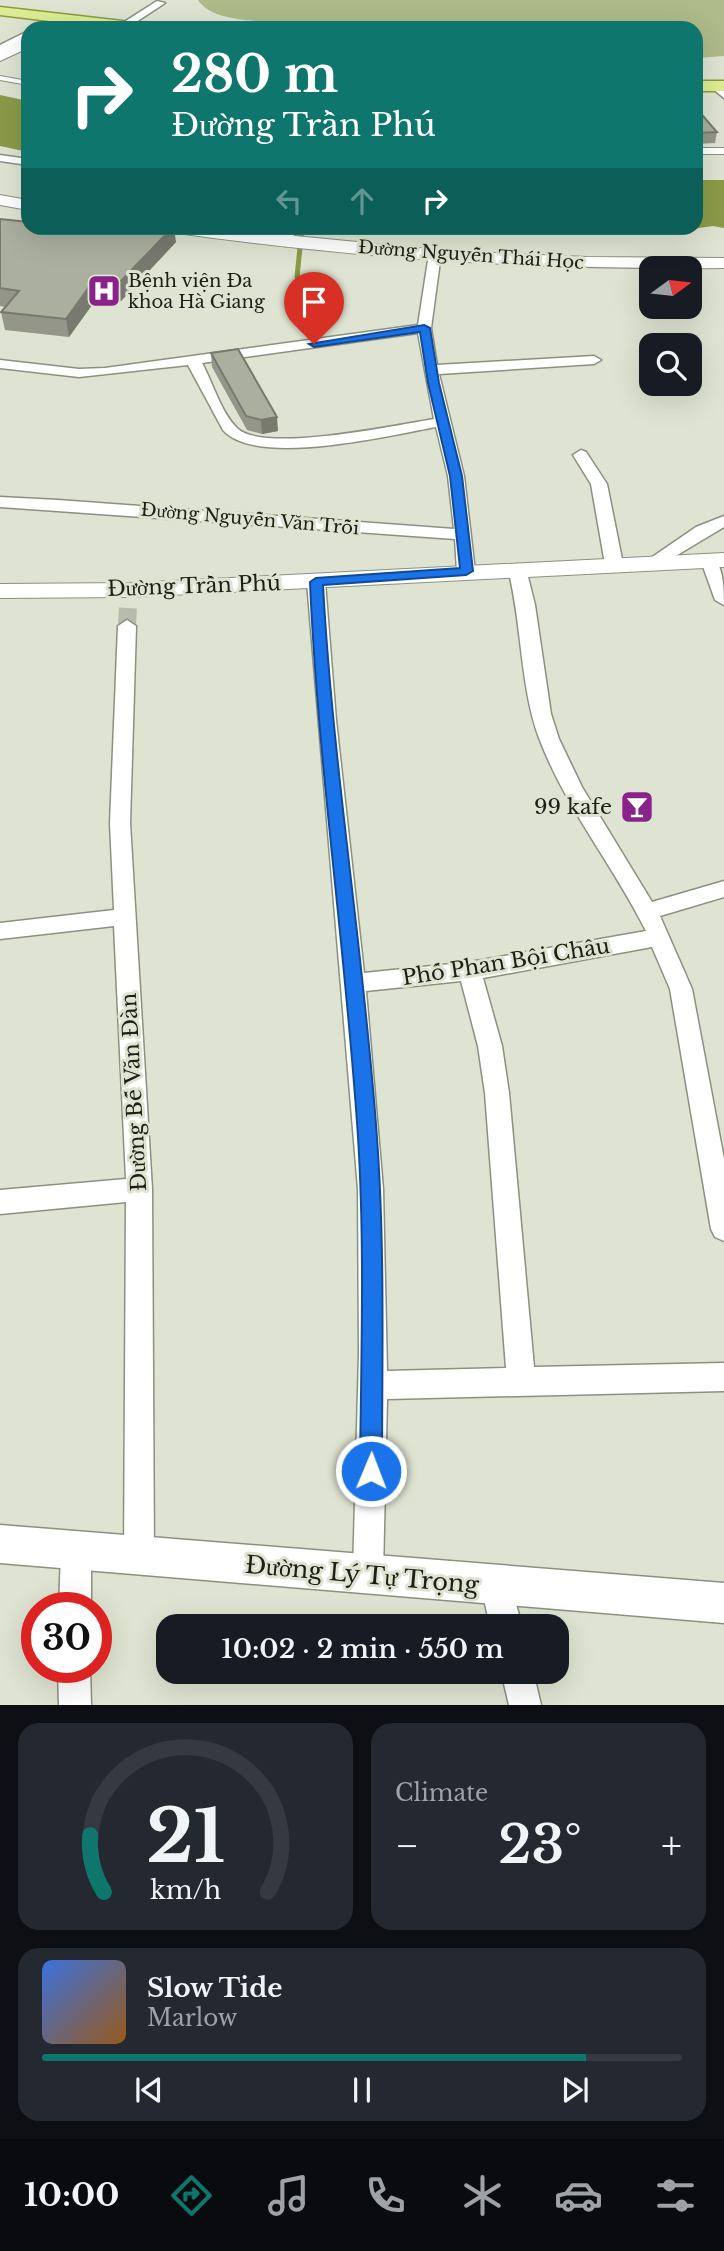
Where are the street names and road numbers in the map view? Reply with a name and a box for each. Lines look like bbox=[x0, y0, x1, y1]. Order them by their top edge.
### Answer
street label: Đường Nguyễn Thái Học bbox=[358, 236, 585, 274]
street label: Đường Nguyễn Văn Trỗi bbox=[140, 498, 360, 540]
street label: Đường Trần Phú bbox=[107, 570, 281, 602]
street label: Phố Phan Bội Châu bbox=[400, 933, 612, 991]
street label: Đường Bế Văn Đàn bbox=[116, 992, 152, 1192]
street label: Đường Lý Tự Trọng bbox=[244, 1550, 481, 1599]

